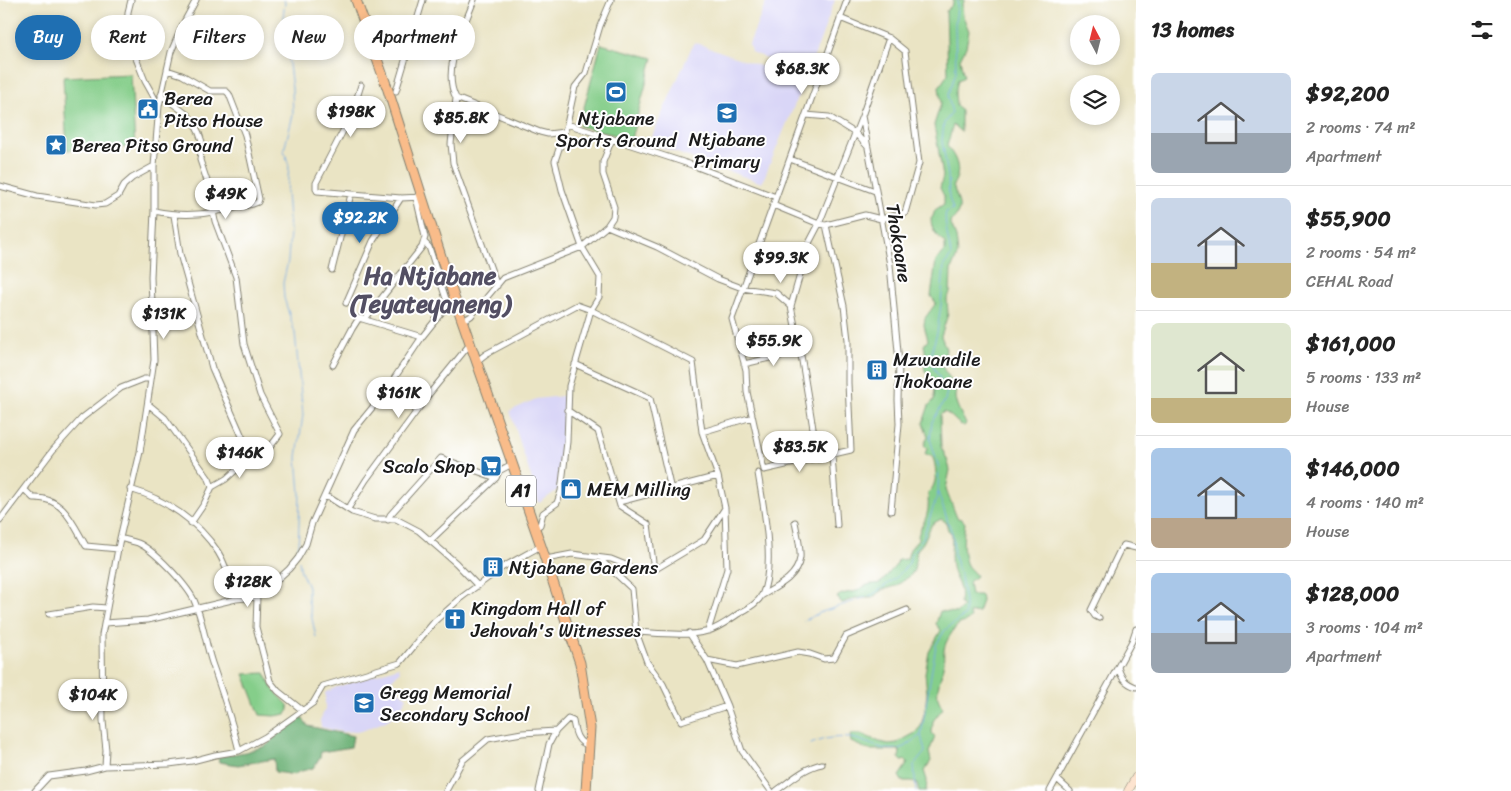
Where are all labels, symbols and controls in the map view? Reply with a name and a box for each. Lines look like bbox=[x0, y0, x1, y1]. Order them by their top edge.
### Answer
text: 13 homes bbox=[1151, 11, 1234, 49]
chip: Buy bbox=[15, 15, 81, 60]
chip: Rent bbox=[91, 15, 165, 60]
chip: Filters bbox=[175, 15, 264, 60]
chip: New bbox=[274, 15, 344, 60]
chip: Apartment bbox=[354, 15, 475, 60]
north arrow bbox=[1070, 15, 1120, 65]
map controls bbox=[1070, 15, 1120, 125]
icon: filters bbox=[1468, 16, 1496, 44]
pin: $68.3K bbox=[761, 52, 843, 95]
text: $68.3K bbox=[776, 54, 828, 83]
button: layers bbox=[1070, 75, 1120, 125]
text: $92,200 bbox=[1306, 75, 1389, 113]
sports icon: Ntjabane Sports Ground bbox=[604, 80, 628, 104]
place label: Berea Pitso House bbox=[164, 82, 263, 137]
icon: home bbox=[1191, 93, 1251, 153]
pin: $198K bbox=[316, 96, 386, 138]
public building icon: Berea Pitso House bbox=[136, 97, 160, 121]
text: $198K bbox=[328, 97, 374, 126]
school or university icon: Ntjabane Primary bbox=[715, 101, 739, 125]
pin: $85.8K bbox=[420, 102, 502, 144]
place label: Ntjabane Sports Ground bbox=[556, 102, 678, 157]
text: $85.8K bbox=[434, 103, 488, 132]
text: 2 rooms · 74 m² bbox=[1306, 113, 1416, 142]
place label: Ntjabane Primary bbox=[689, 123, 765, 178]
place label: Berea Pitso Ground bbox=[72, 129, 234, 162]
place icon: Berea Pitso Ground bbox=[44, 133, 68, 157]
text: Apartment bbox=[1306, 142, 1382, 171]
pin: $49K bbox=[196, 178, 256, 220]
text: $49K bbox=[206, 179, 246, 208]
text: $55,900 bbox=[1306, 200, 1391, 238]
street label: Thokoane bbox=[876, 201, 922, 285]
pin: $92.2K bbox=[319, 202, 401, 244]
text: $92.2K bbox=[333, 203, 387, 232]
icon: home bbox=[1191, 218, 1251, 278]
text: 2 rooms · 54 m² bbox=[1306, 238, 1416, 267]
pin: $99.3K bbox=[740, 242, 822, 284]
text: $99.3K bbox=[754, 243, 808, 272]
district label: Ha Ntjabane (Teyateyaneng) bbox=[349, 255, 512, 325]
text: CEHAL Road bbox=[1306, 267, 1392, 296]
pin: $131K bbox=[129, 298, 199, 340]
text: $131K bbox=[142, 299, 186, 328]
pin: $55.9K bbox=[733, 324, 815, 367]
text: $161,000 bbox=[1306, 325, 1396, 363]
text: $55.9K bbox=[747, 326, 801, 355]
place label: Mzwandile Thokoane bbox=[893, 343, 980, 398]
icon: home bbox=[1191, 343, 1251, 403]
building icon: Mzwandile Thokoane bbox=[865, 358, 889, 382]
text: 5 rooms · 133 m² bbox=[1306, 363, 1421, 392]
pin: $161K bbox=[364, 376, 434, 419]
text: $161K bbox=[377, 378, 421, 407]
text: House bbox=[1306, 392, 1349, 421]
pin: $83.5K bbox=[759, 430, 841, 473]
text: $83.5K bbox=[773, 432, 827, 461]
pin: $146K bbox=[205, 436, 275, 479]
text: $146K bbox=[217, 438, 263, 467]
place label: Scalo Shop bbox=[383, 450, 475, 483]
text: $146,000 bbox=[1306, 450, 1400, 488]
supermarket icon: Scalo Shop bbox=[479, 454, 503, 478]
icon: home bbox=[1191, 468, 1251, 528]
place label: MEM Milling bbox=[587, 473, 691, 506]
road number: A1 bbox=[506, 476, 536, 506]
shop icon: MEM Milling bbox=[559, 477, 583, 501]
text: 4 rooms · 140 m² bbox=[1306, 488, 1424, 517]
text: House bbox=[1306, 517, 1349, 546]
place label: Ntjabane Gardens bbox=[509, 551, 658, 584]
building icon: Ntjabane Gardens bbox=[481, 555, 505, 579]
pin: $128K bbox=[213, 566, 283, 608]
text: $128K bbox=[225, 567, 271, 596]
text: $128,000 bbox=[1306, 575, 1399, 613]
place label: Kingdom Hall of Jehovah's Witnesses bbox=[470, 592, 641, 647]
icon: home bbox=[1191, 593, 1251, 653]
church icon: Kingdom Hall of Jehovah's Witnesses bbox=[443, 607, 467, 631]
text: 3 rooms · 104 m² bbox=[1306, 613, 1423, 642]
text: Apartment bbox=[1306, 642, 1382, 671]
place label: Gregg Memorial Secondary School bbox=[380, 676, 530, 731]
pin: $104K bbox=[58, 678, 128, 721]
text: $104K bbox=[69, 680, 117, 709]
school or university icon: Gregg Memorial Secondary School bbox=[352, 691, 376, 715]

